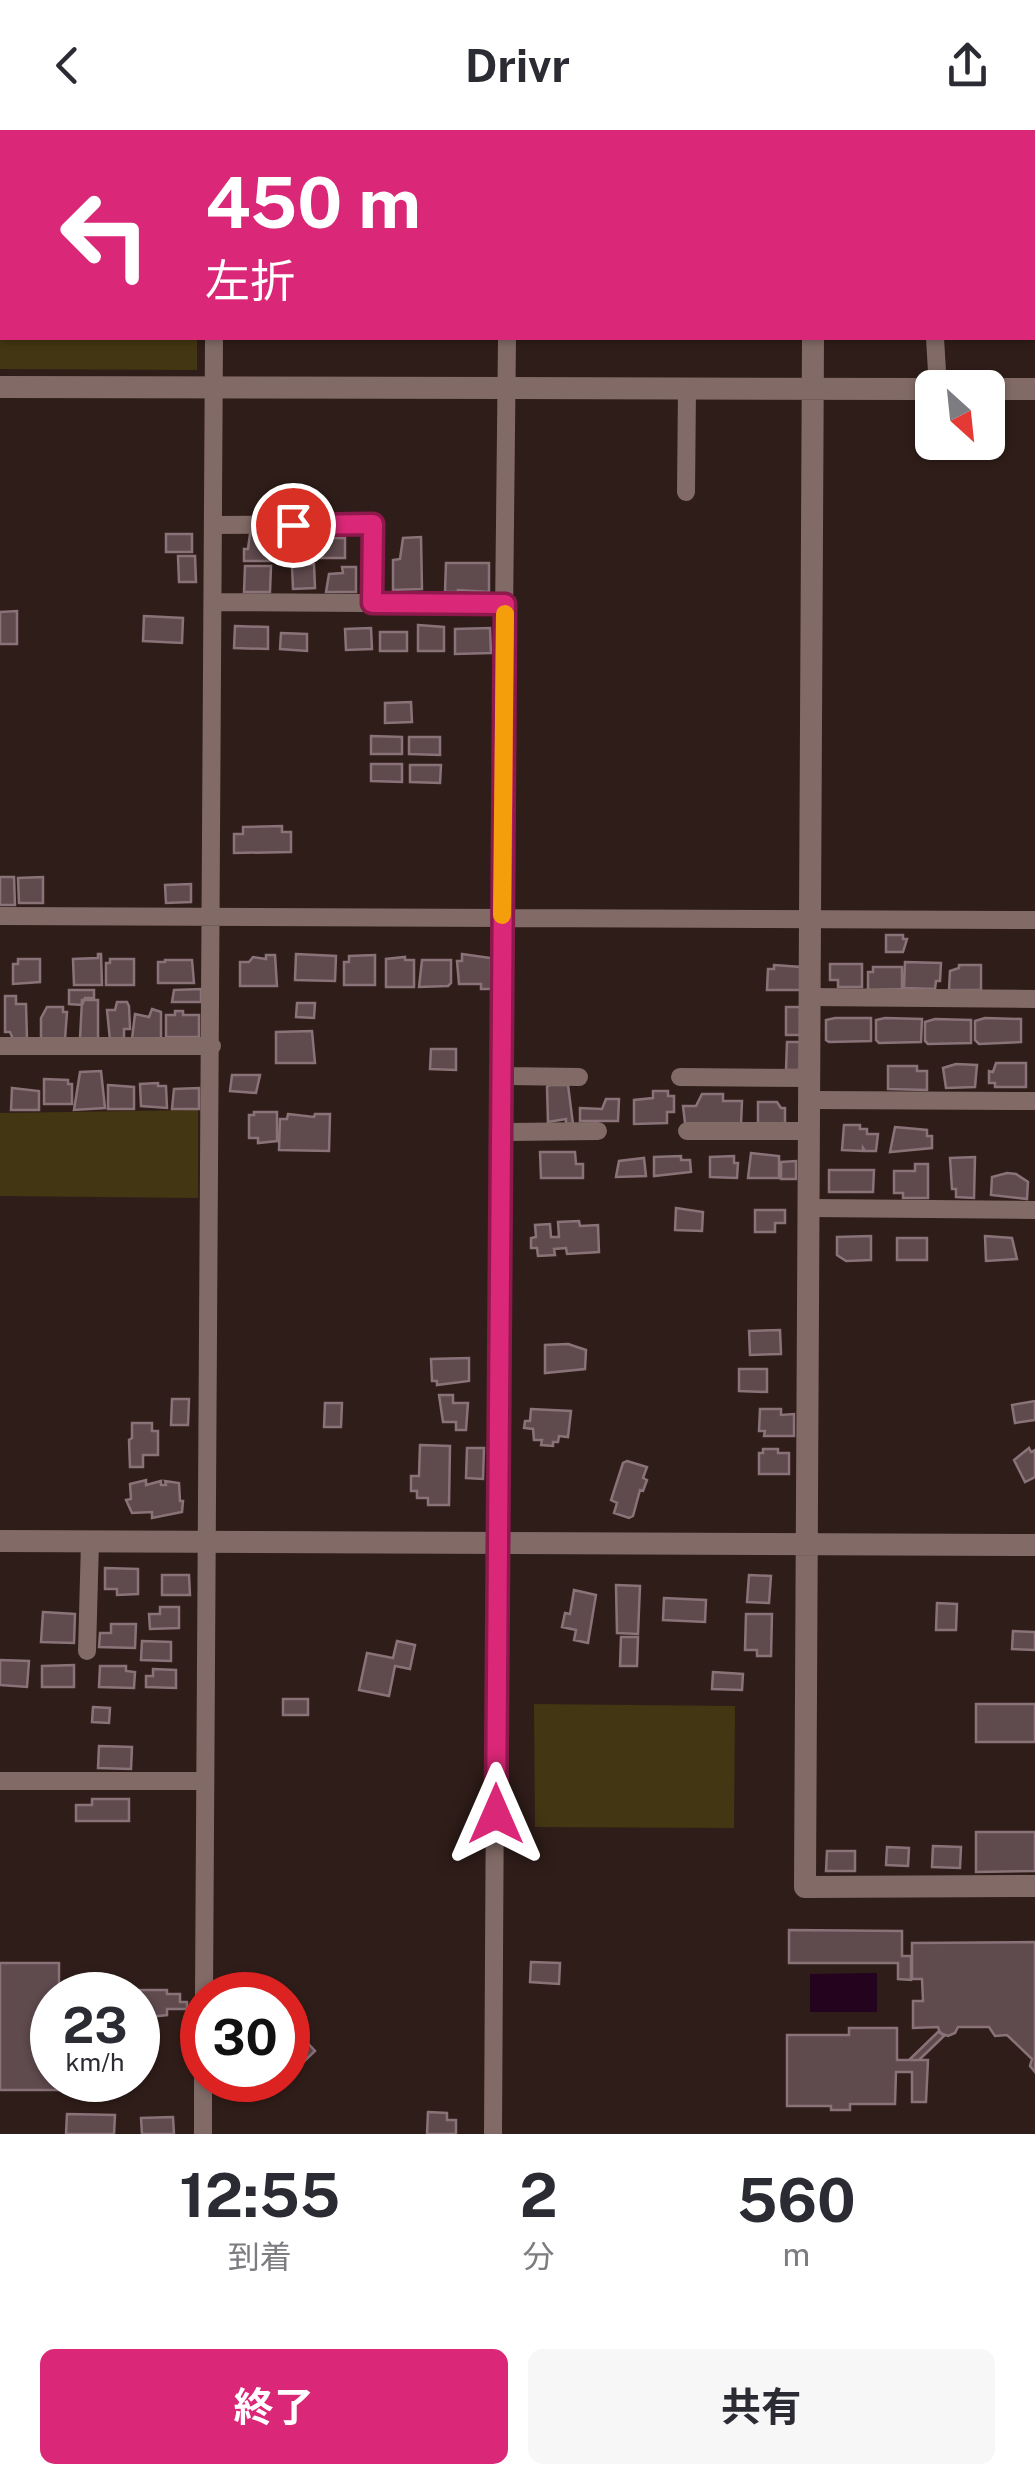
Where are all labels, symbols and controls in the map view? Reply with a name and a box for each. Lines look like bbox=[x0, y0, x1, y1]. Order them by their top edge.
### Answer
icon: back bbox=[40, 38, 95, 93]
icon: share bbox=[940, 38, 995, 93]
text: Drivr bbox=[465, 39, 570, 92]
text: 450 m bbox=[205, 161, 421, 244]
icon: left bbox=[40, 170, 170, 300]
text: 左折 bbox=[205, 254, 295, 307]
north arrow bbox=[915, 370, 1005, 460]
map controls bbox=[915, 370, 1005, 460]
pin bbox=[251, 483, 336, 568]
icon: arrive bbox=[266, 498, 321, 553]
position arrow bbox=[444, 1762, 548, 1866]
speed limit sign: 30 bbox=[180, 1972, 310, 2102]
text: 23 bbox=[62, 1995, 128, 2054]
text: km/h bbox=[66, 2047, 124, 2077]
text: 12:55 bbox=[179, 2160, 340, 2231]
text: 2 bbox=[520, 2160, 558, 2231]
text: 560 bbox=[737, 2165, 856, 2236]
text: m bbox=[783, 2236, 810, 2273]
text: 到着 bbox=[228, 2238, 292, 2275]
text: 分 bbox=[523, 2238, 555, 2275]
button: 終了 bbox=[40, 2349, 508, 2464]
button: 共有 bbox=[528, 2349, 995, 2464]

